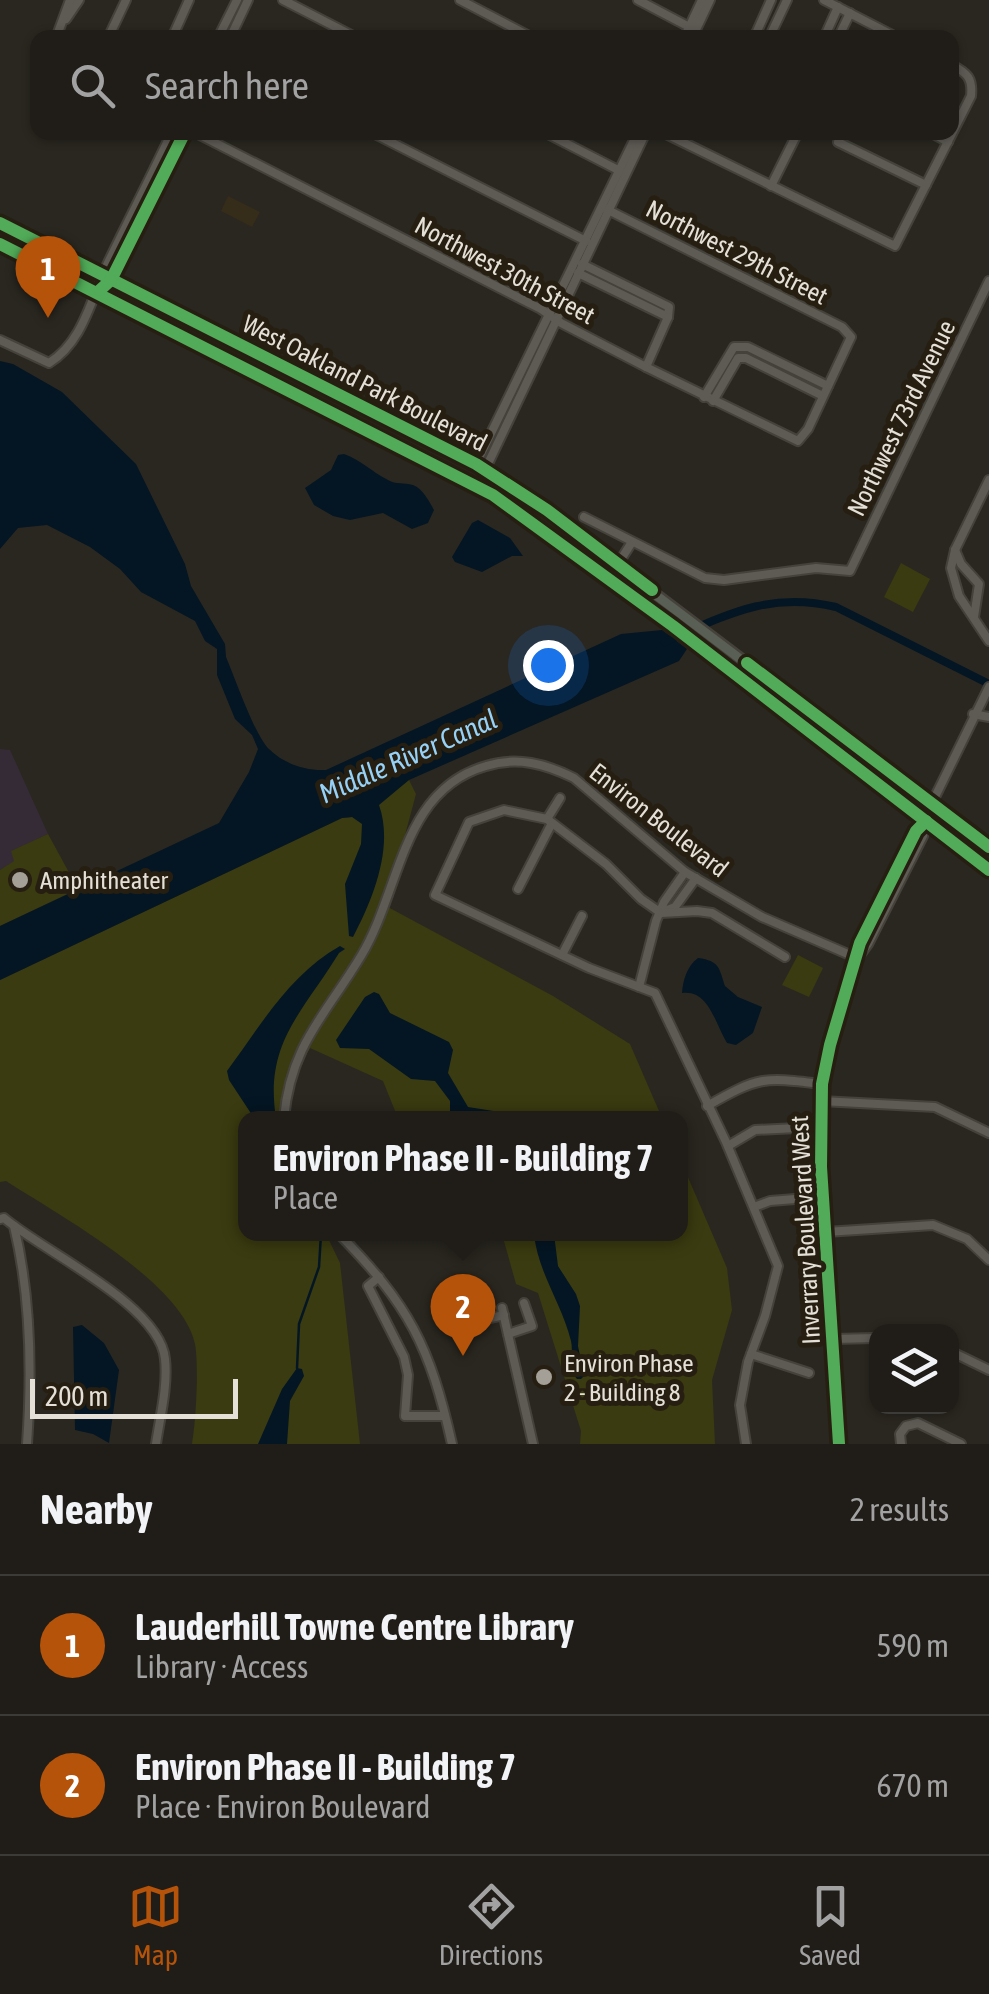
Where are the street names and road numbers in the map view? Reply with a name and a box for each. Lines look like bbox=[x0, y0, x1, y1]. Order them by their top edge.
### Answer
street label: Northwest 29th Street bbox=[642, 194, 832, 310]
street label: Northwest 30th Street bbox=[410, 211, 600, 329]
street label: West Oakland Park Boulevard bbox=[238, 309, 492, 457]
street label: Northwest 73rd Avenue bbox=[842, 316, 960, 520]
street label: Environ Boulevard bbox=[584, 757, 734, 883]
street label: Inverrary Boulevard West bbox=[785, 1115, 825, 1345]

